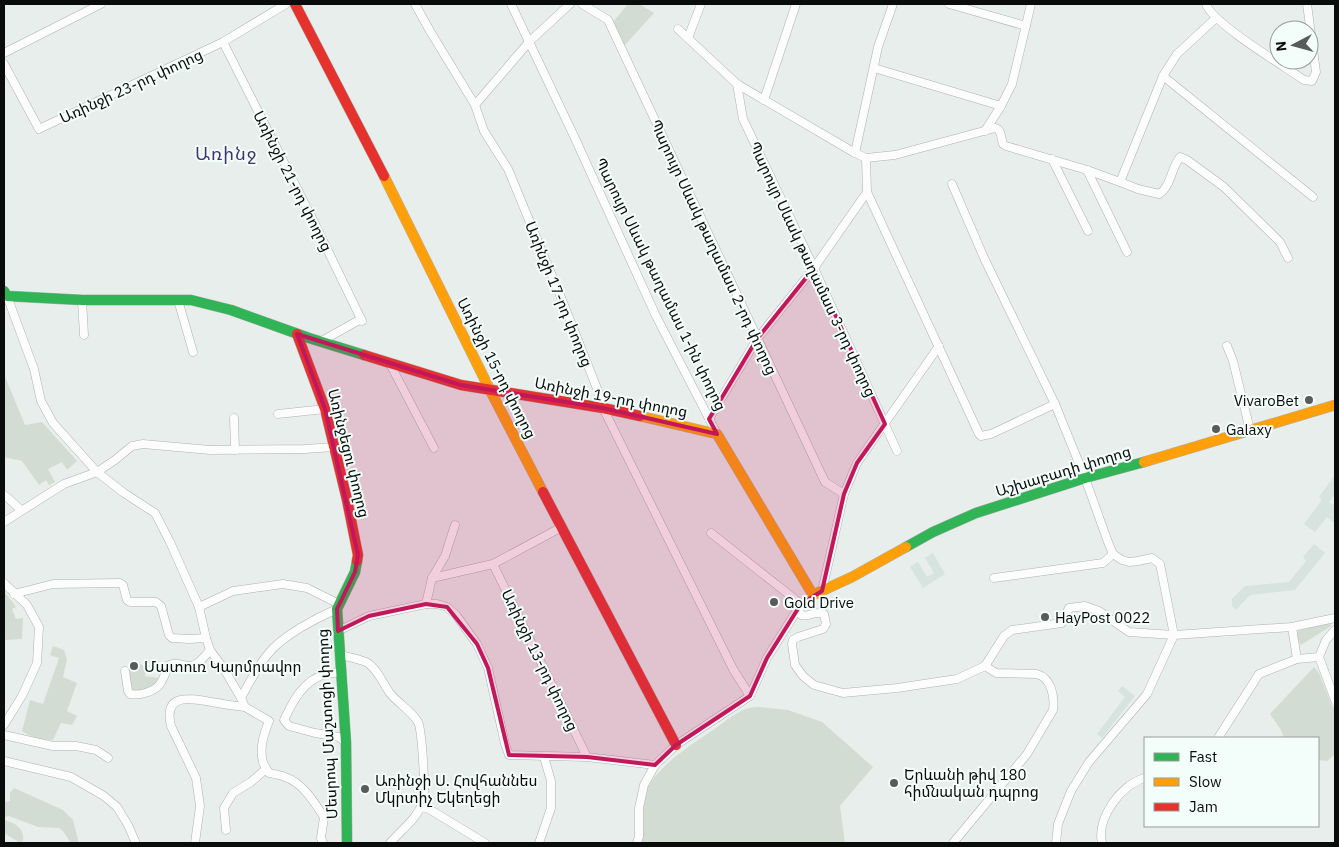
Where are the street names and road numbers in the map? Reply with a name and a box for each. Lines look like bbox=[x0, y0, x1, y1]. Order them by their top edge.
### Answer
street label: Առինջի 23-րդ փողոց bbox=[57, 45, 205, 127]
street label: Առինջի 21-րդ փողոց bbox=[249, 107, 337, 255]
street label: Պարույր Սևակ թաղամաս 2-րդ փողոց bbox=[646, 116, 782, 378]
street label: Պարույր Սևակ թաղամաս 3-րդ փողոց bbox=[745, 138, 881, 400]
street label: Պարույր Սևակ թաղամաս 1-ին փողոց bbox=[591, 154, 731, 414]
street label: Առինջի 17-րդ փողոց bbox=[521, 218, 597, 370]
street label: Առինջի 15-րդ փողոց bbox=[453, 294, 541, 442]
street label: Առինջի 19-րդ փողոց bbox=[533, 373, 689, 421]
street label: Առինջեցու փողոց bbox=[324, 387, 374, 519]
street label: Աշխաբադի փողոց bbox=[993, 441, 1133, 501]
street label: Առինջի 13-րդ փողոց bbox=[497, 586, 583, 734]
street label: Մեսրոպ Մաշտոցի փողոց bbox=[313, 628, 341, 820]

